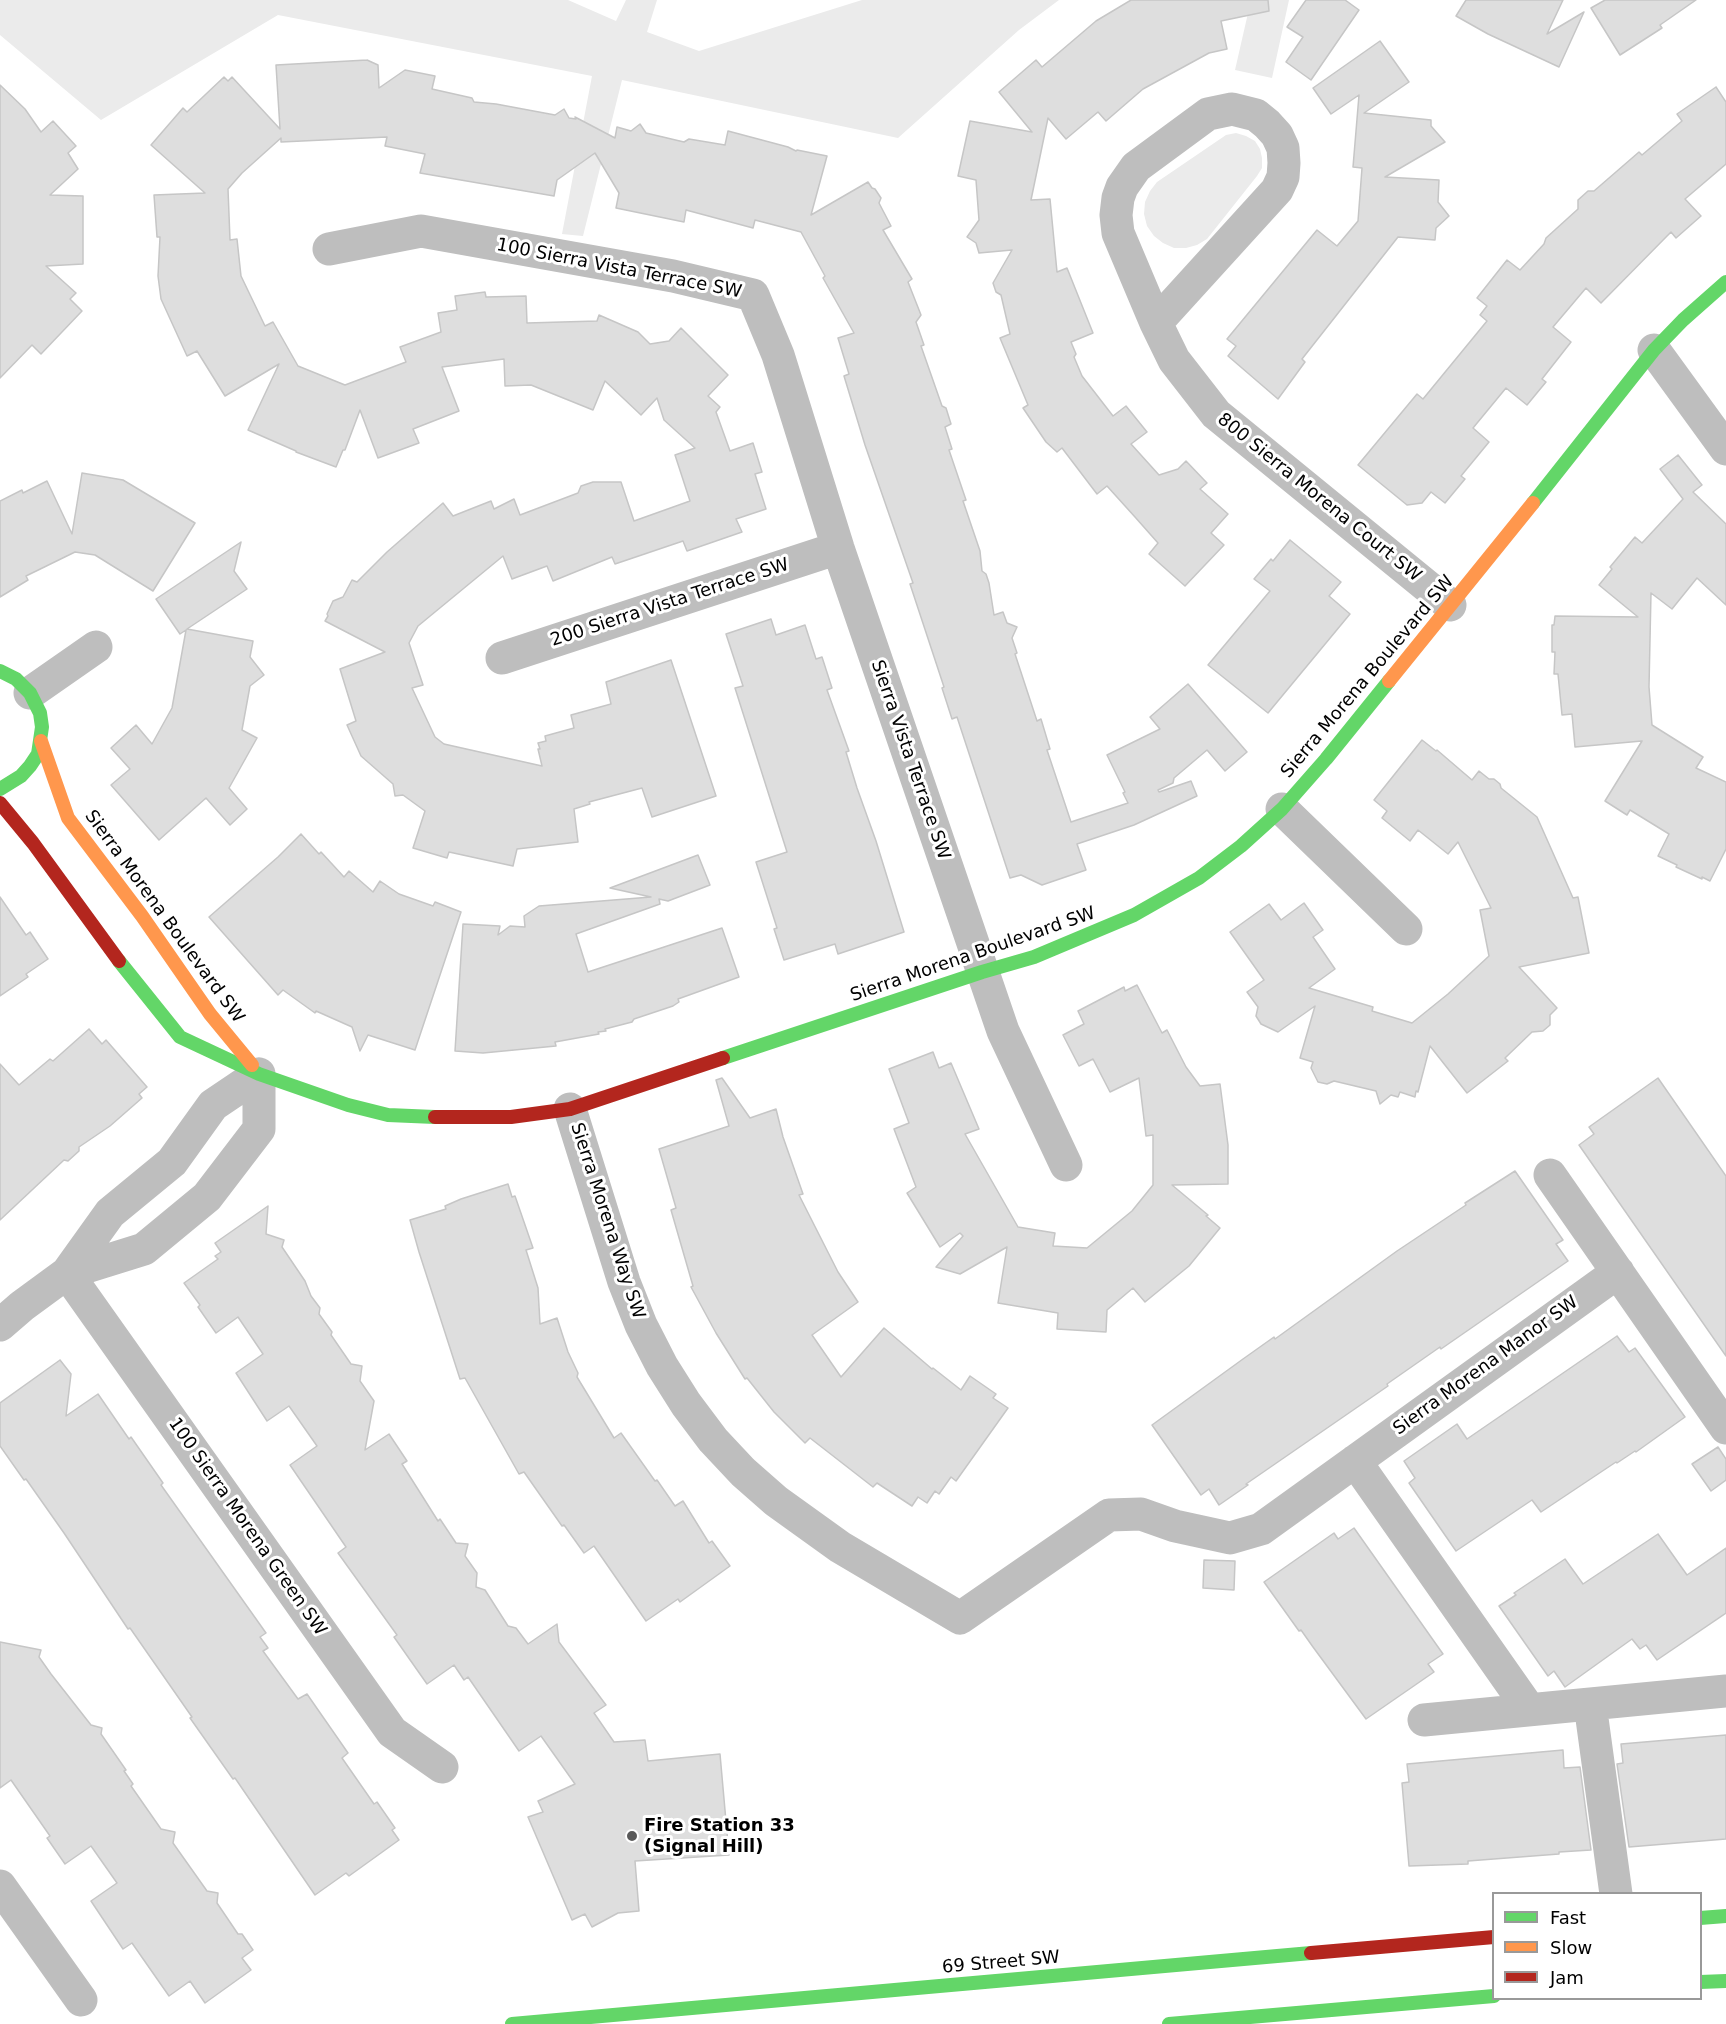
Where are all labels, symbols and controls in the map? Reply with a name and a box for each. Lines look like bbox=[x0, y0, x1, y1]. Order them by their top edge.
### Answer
street label: 100 Sierra Vista Terrace SW bbox=[495, 235, 743, 303]
street label: 800 Sierra Morena Court SW bbox=[1213, 409, 1425, 587]
street label: 200 Sierra Vista Terrace SW bbox=[548, 554, 792, 652]
street label: Sierra Morena Boulevard SW bbox=[1277, 571, 1459, 783]
street label: Sierra Vista Terrace SW bbox=[866, 658, 954, 862]
street label: Sierra Morena Boulevard SW bbox=[80, 806, 248, 1028]
street label: Sierra Morena Boulevard SW bbox=[848, 903, 1098, 1007]
street label: Sierra Morena Way SW bbox=[565, 1120, 649, 1322]
street label: Sierra Morena Manor SW bbox=[1390, 1292, 1582, 1440]
street label: 100 Sierra Morena Green SW bbox=[163, 1414, 331, 1640]
place label: Fire Station 33 (Signal Hill) bbox=[644, 1815, 795, 1858]
marker: Fire Station 33 (Signal Hill) bbox=[625, 1829, 639, 1843]
legend bbox=[1492, 1892, 1702, 2000]
text: Fast bbox=[1550, 1907, 1586, 1928]
text: Slow bbox=[1550, 1937, 1592, 1958]
street label: 69 Street SW bbox=[941, 1947, 1061, 1979]
text: Jam bbox=[1550, 1967, 1584, 1988]

